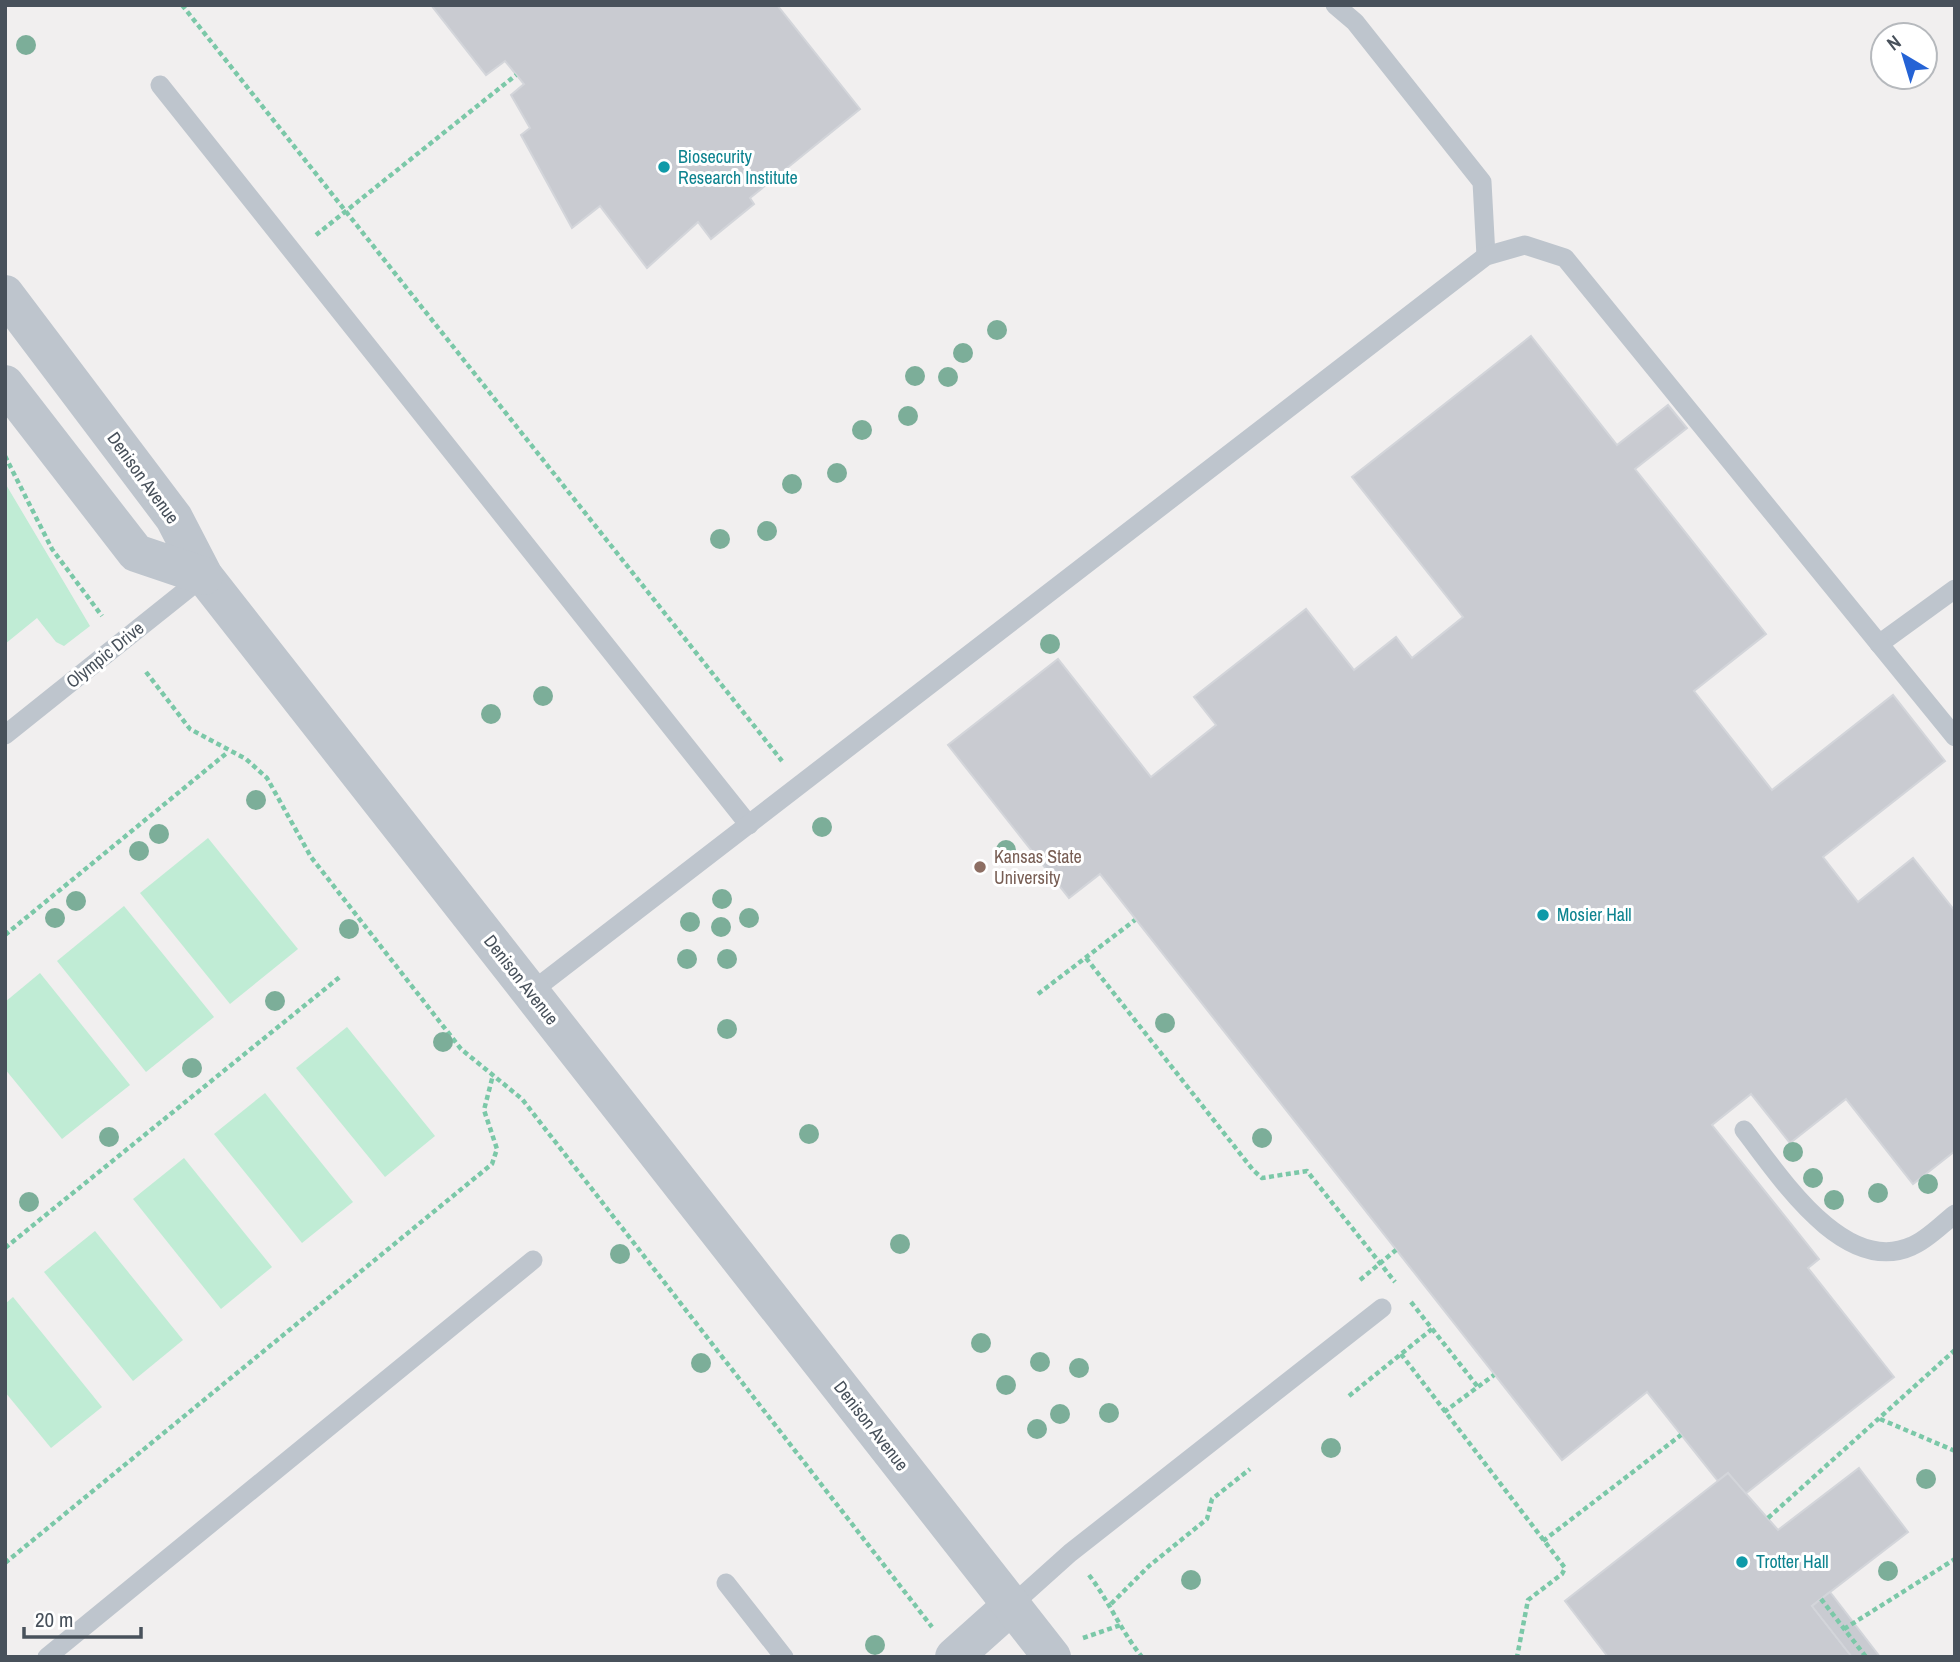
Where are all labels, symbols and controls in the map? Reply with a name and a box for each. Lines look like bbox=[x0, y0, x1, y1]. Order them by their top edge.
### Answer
north arrow bbox=[1869, 21, 1939, 91]
text: N bbox=[1881, 29, 1906, 56]
place label: Biosecurity Research Institute bbox=[678, 144, 798, 190]
marker: Biosecurity Research Institute bbox=[656, 159, 672, 175]
street label: Denison Avenue bbox=[102, 427, 185, 529]
street label: Olympic Drive bbox=[60, 615, 149, 694]
place label: Kansas State University bbox=[994, 844, 1082, 890]
marker: Kansas State University bbox=[972, 859, 988, 875]
place label: Mosier Hall bbox=[1557, 902, 1632, 927]
marker: Mosier Hall bbox=[1535, 907, 1551, 923]
street label: Denison Avenue bbox=[478, 929, 565, 1030]
street label: Denison Avenue bbox=[828, 1375, 915, 1476]
place label: Trotter Hall bbox=[1756, 1549, 1828, 1574]
marker: Trotter Hall bbox=[1734, 1554, 1750, 1570]
scale bar bbox=[24, 1596, 142, 1640]
text: 20 m bbox=[35, 1605, 73, 1634]

